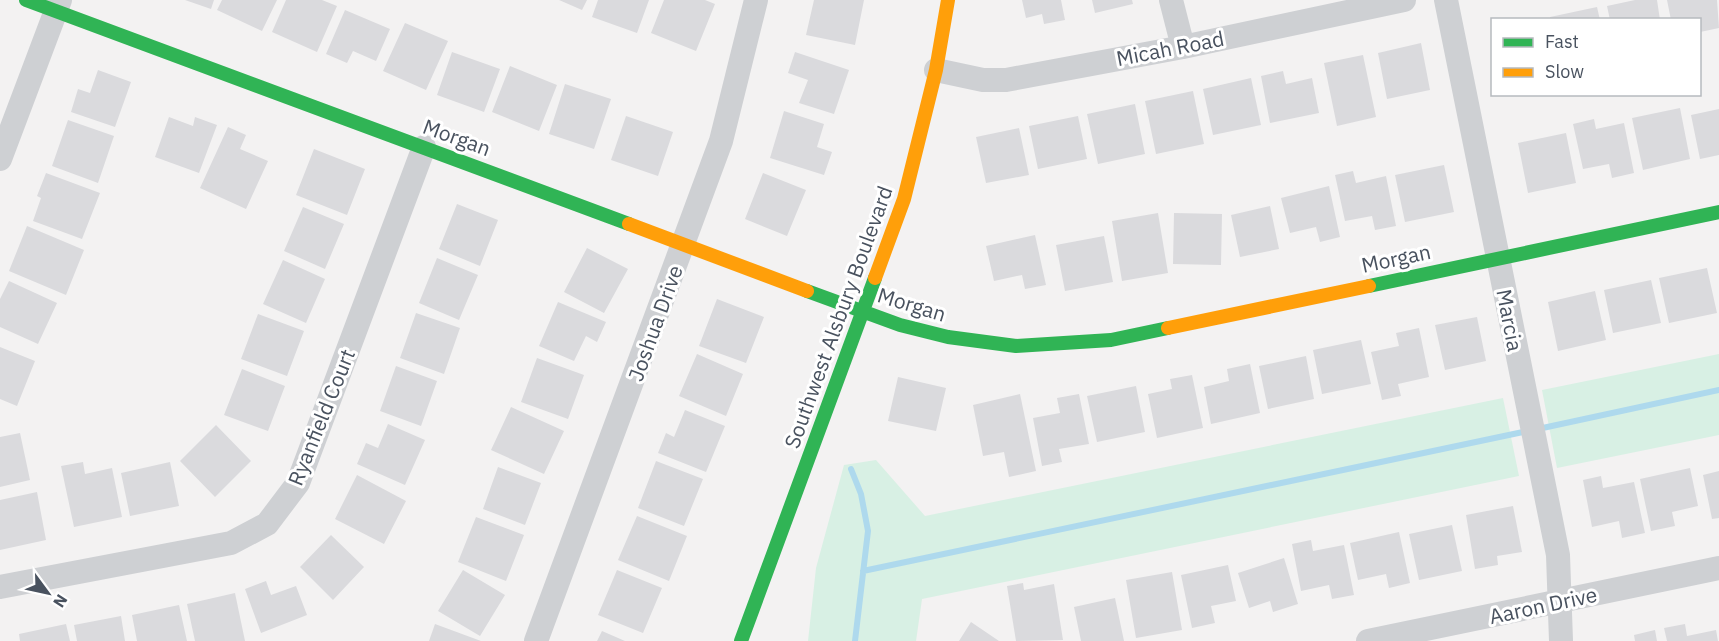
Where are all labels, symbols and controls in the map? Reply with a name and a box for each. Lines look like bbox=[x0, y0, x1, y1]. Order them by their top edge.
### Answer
legend bbox=[1491, 18, 1701, 96]
street label: Micah Road bbox=[1114, 24, 1226, 72]
text: Fast bbox=[1545, 30, 1579, 53]
text: Slow bbox=[1545, 60, 1584, 83]
street label: Morgan bbox=[419, 112, 495, 162]
street label: Southwest Alsbury Boulevard bbox=[777, 182, 899, 452]
street label: Morgan bbox=[1359, 237, 1433, 279]
street label: Joshua Drive bbox=[621, 261, 689, 385]
street label: Morgan bbox=[874, 280, 950, 328]
street label: Marcia bbox=[1490, 286, 1530, 354]
street label: Ryanfield Court bbox=[281, 345, 361, 489]
north arrow bbox=[18, 563, 78, 623]
street label: Aaron Drive bbox=[1486, 580, 1600, 630]
text: N bbox=[49, 591, 72, 611]

